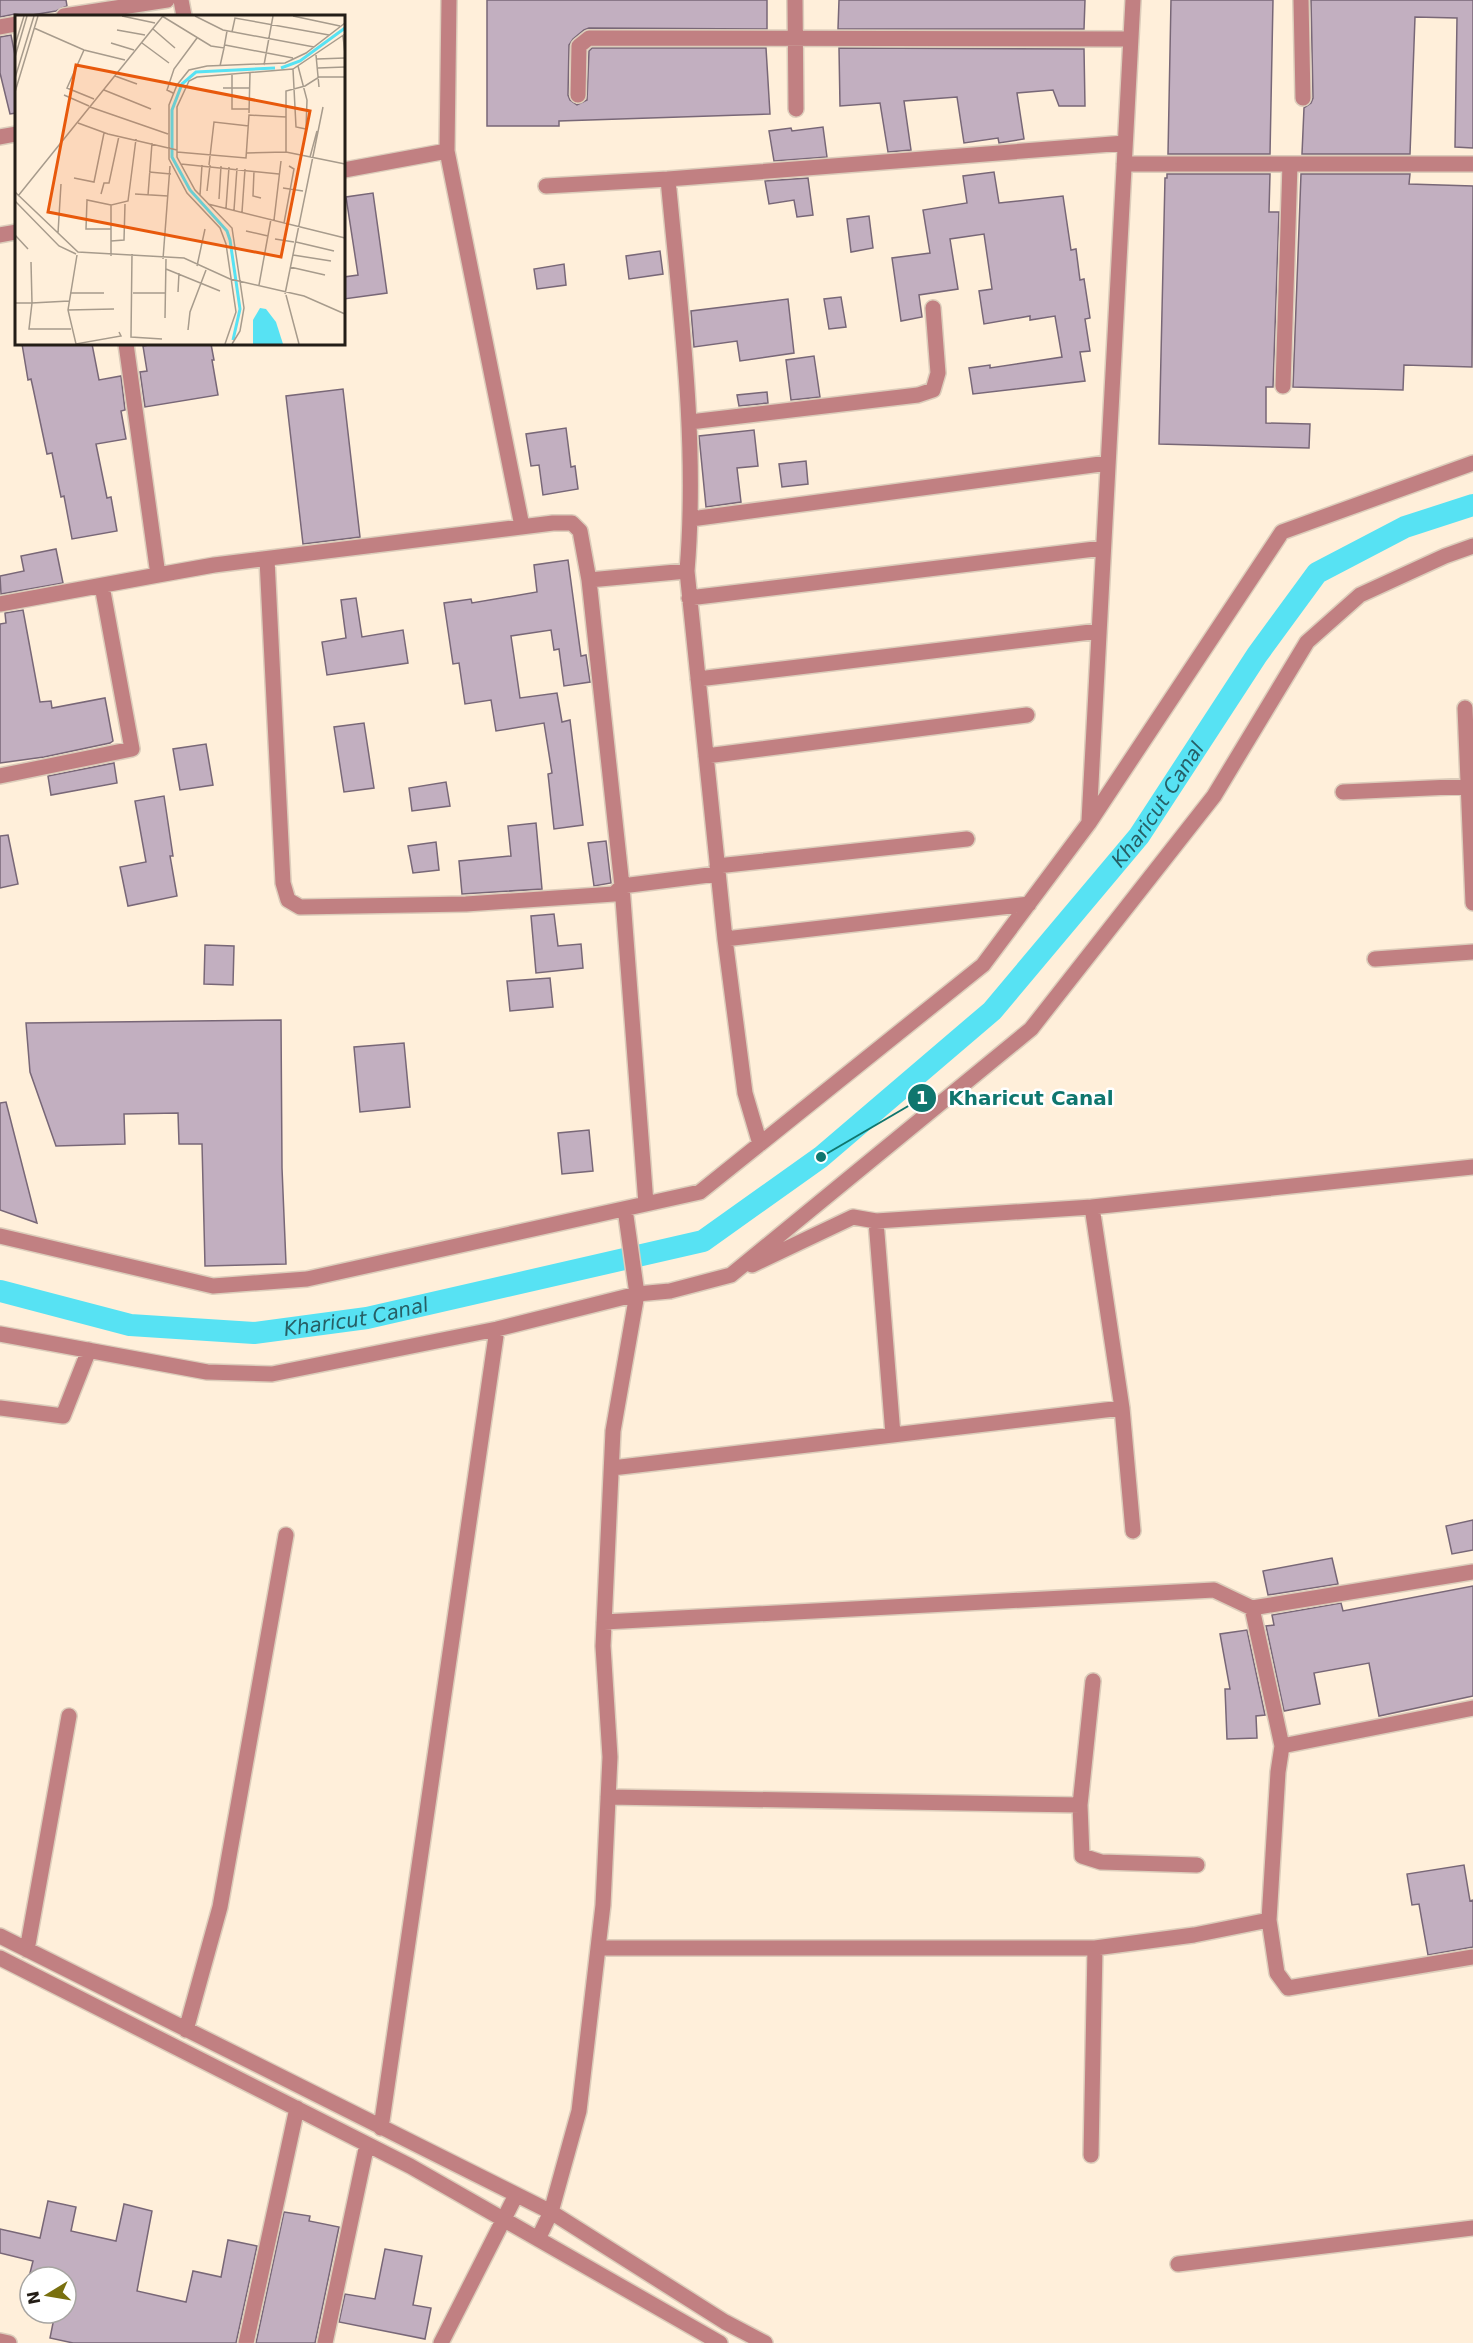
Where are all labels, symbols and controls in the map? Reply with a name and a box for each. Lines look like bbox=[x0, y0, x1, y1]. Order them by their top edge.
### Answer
inset map bbox=[15, 15, 345, 345]
water label: Kharicut Canal bbox=[1106, 737, 1209, 872]
callout: Kharicut Canal bbox=[907, 1079, 1126, 1117]
text: Kharicut Canal bbox=[948, 1086, 1114, 1110]
text: 1 bbox=[916, 1087, 928, 1108]
water label: Kharicut Canal bbox=[282, 1292, 431, 1341]
north arrow bbox=[18, 2265, 78, 2325]
text: N bbox=[23, 2289, 44, 2306]

